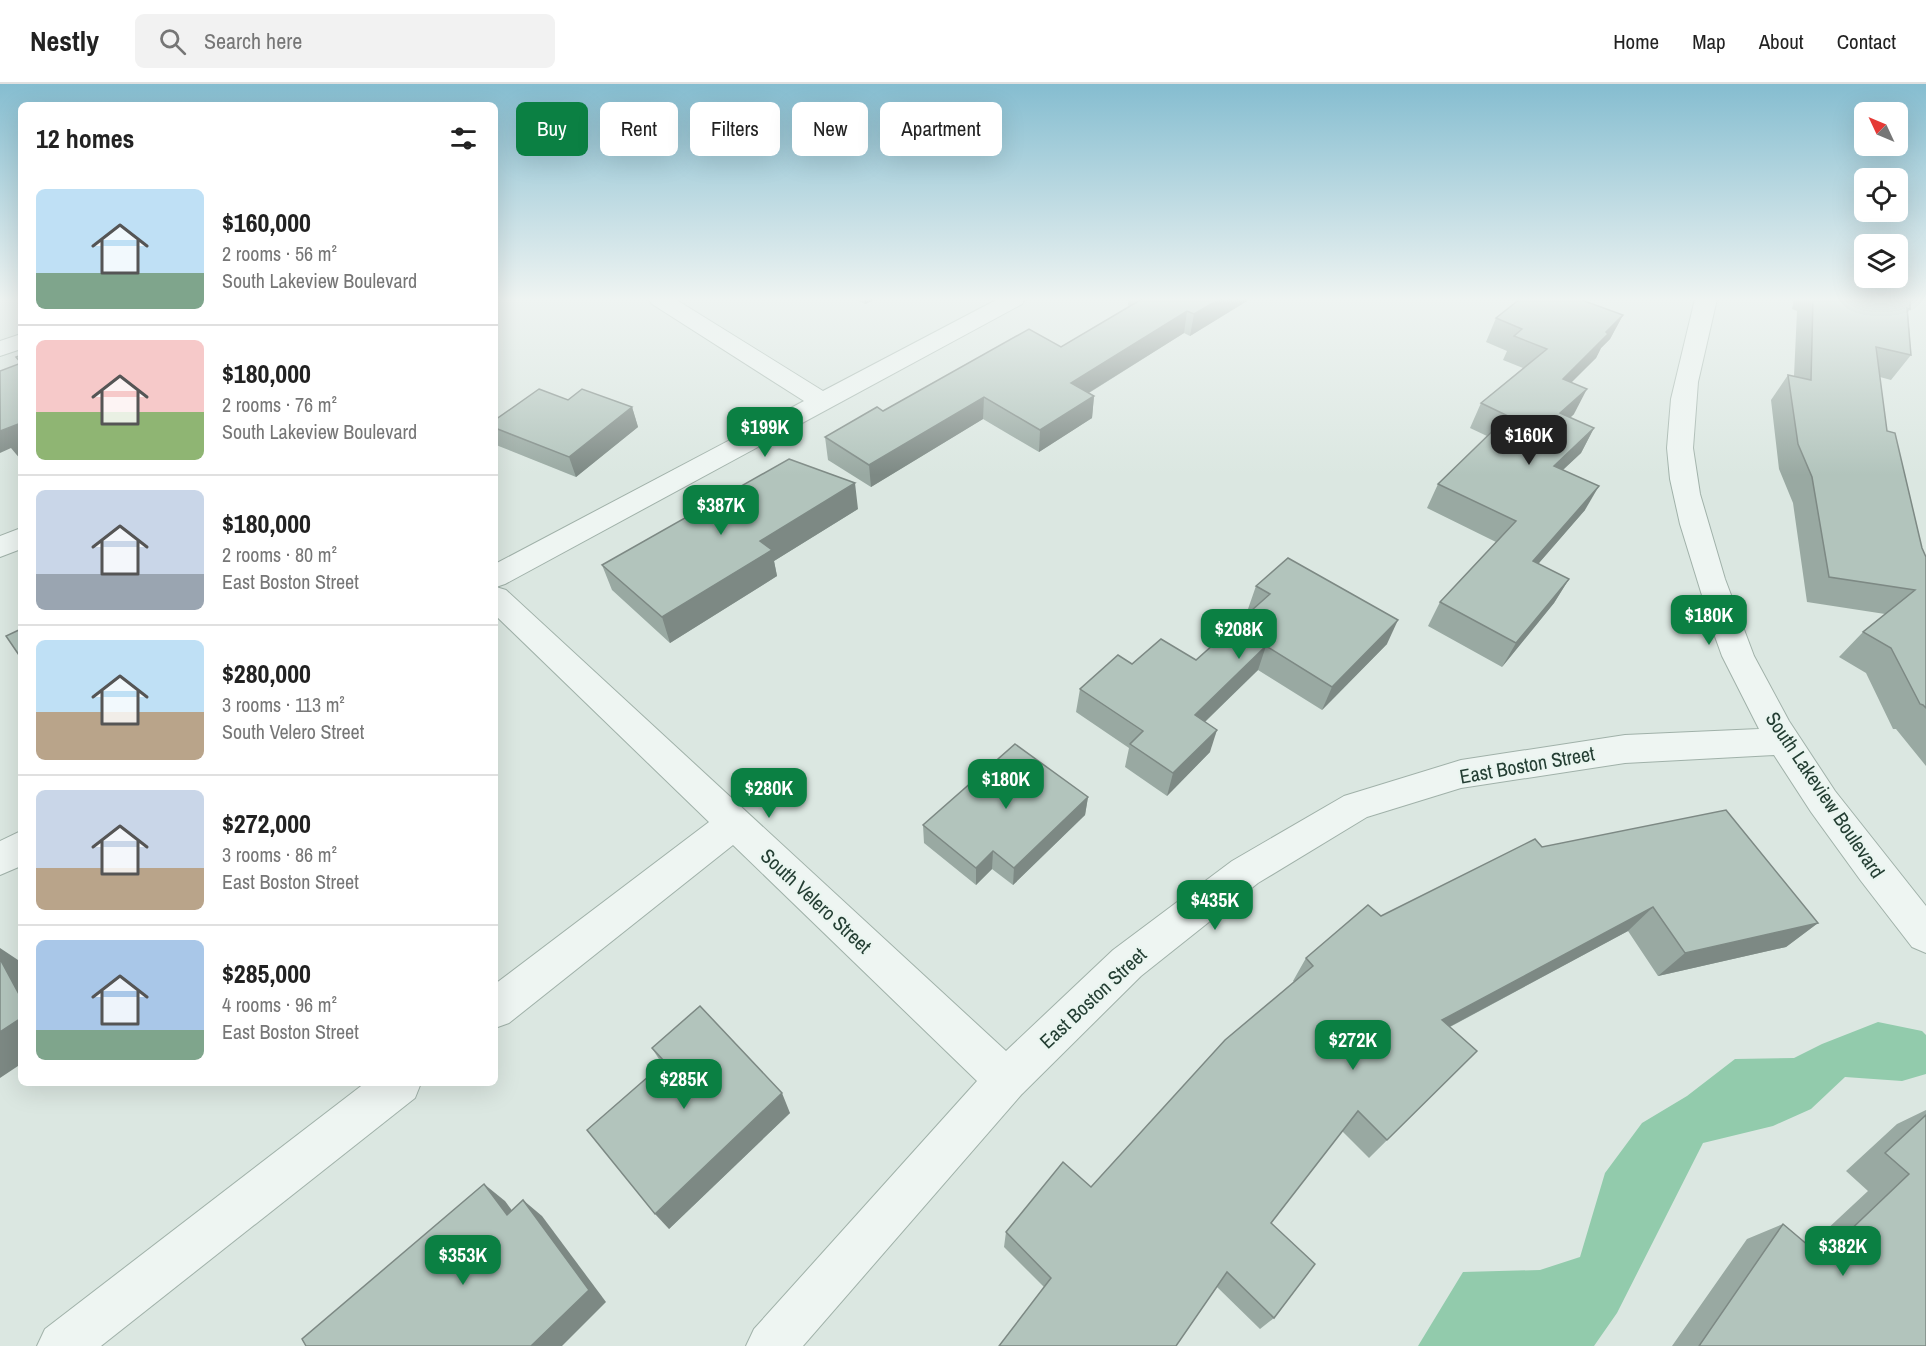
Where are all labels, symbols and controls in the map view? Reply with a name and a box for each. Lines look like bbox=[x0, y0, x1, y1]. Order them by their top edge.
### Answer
search box bbox=[135, 14, 555, 68]
text: Nestly bbox=[30, 22, 99, 60]
icon: search bbox=[156, 25, 189, 58]
text: Search here bbox=[204, 26, 302, 56]
text: Home bbox=[1613, 27, 1659, 56]
text: Map bbox=[1692, 27, 1726, 56]
text: About bbox=[1759, 27, 1804, 56]
text: Contact bbox=[1837, 27, 1896, 56]
chip: Buy bbox=[516, 102, 588, 156]
chip: Rent bbox=[600, 102, 678, 156]
chip: Filters bbox=[690, 102, 780, 156]
chip: New bbox=[792, 102, 868, 156]
chip: Apartment bbox=[880, 102, 1002, 156]
north arrow bbox=[1854, 102, 1908, 156]
map controls bbox=[1854, 102, 1908, 288]
text: 12 homes bbox=[36, 121, 134, 156]
icon: filters bbox=[447, 122, 480, 155]
button: locate bbox=[1854, 168, 1908, 222]
text: $160,000 bbox=[222, 205, 311, 240]
icon: home bbox=[84, 213, 156, 285]
button: layers bbox=[1854, 234, 1908, 288]
text: 2 rooms · 56 m² bbox=[222, 240, 337, 267]
text: South Lakeview Boulevard bbox=[222, 267, 417, 294]
text: $180,000 bbox=[222, 356, 311, 391]
icon: home bbox=[84, 364, 156, 436]
text: 2 rooms · 76 m² bbox=[222, 391, 337, 418]
pin: $199K bbox=[723, 407, 807, 458]
text: $199K bbox=[741, 413, 789, 440]
pin: $160K bbox=[1487, 415, 1571, 466]
text: South Lakeview Boulevard bbox=[222, 418, 417, 445]
text: $160K bbox=[1505, 421, 1553, 448]
pin: $387K bbox=[679, 485, 763, 536]
text: $387K bbox=[697, 491, 745, 518]
text: $180,000 bbox=[222, 506, 311, 541]
icon: home bbox=[84, 514, 156, 586]
text: 2 rooms · 80 m² bbox=[222, 541, 337, 568]
text: East Boston Street bbox=[222, 568, 359, 595]
pin: $180K bbox=[1667, 595, 1751, 646]
text: $180K bbox=[1685, 601, 1733, 628]
pin: $208K bbox=[1197, 609, 1281, 660]
text: $208K bbox=[1215, 615, 1263, 642]
text: $280,000 bbox=[222, 656, 311, 691]
icon: home bbox=[84, 664, 156, 736]
text: 3 rooms · 113 m² bbox=[222, 691, 345, 718]
street label: South Lakeview Boulevard bbox=[1760, 706, 1891, 883]
text: South Velero Street bbox=[222, 718, 364, 745]
street label: East Boston Street bbox=[1457, 739, 1597, 790]
pin: $180K bbox=[964, 759, 1048, 810]
text: $180K bbox=[982, 765, 1030, 792]
pin: $280K bbox=[727, 768, 811, 819]
text: $280K bbox=[745, 774, 793, 801]
text: $272,000 bbox=[222, 806, 311, 841]
icon: home bbox=[84, 814, 156, 886]
text: 3 rooms · 86 m² bbox=[222, 841, 337, 868]
street label: South Velero Street bbox=[755, 842, 878, 959]
text: East Boston Street bbox=[222, 868, 359, 895]
pin: $435K bbox=[1173, 880, 1257, 931]
text: $435K bbox=[1191, 886, 1239, 913]
street label: East Boston Street bbox=[1033, 941, 1152, 1054]
text: $285,000 bbox=[222, 956, 311, 991]
icon: home bbox=[84, 964, 156, 1036]
text: 4 rooms · 96 m² bbox=[222, 991, 337, 1018]
text: East Boston Street bbox=[222, 1018, 359, 1045]
pin: $272K bbox=[1311, 1020, 1395, 1071]
text: $272K bbox=[1329, 1026, 1377, 1053]
pin: $285K bbox=[642, 1059, 726, 1110]
text: $285K bbox=[660, 1065, 708, 1092]
pin: $382K bbox=[1801, 1226, 1885, 1277]
text: $382K bbox=[1819, 1232, 1867, 1259]
pin: $353K bbox=[421, 1235, 505, 1286]
text: $353K bbox=[439, 1241, 487, 1268]

